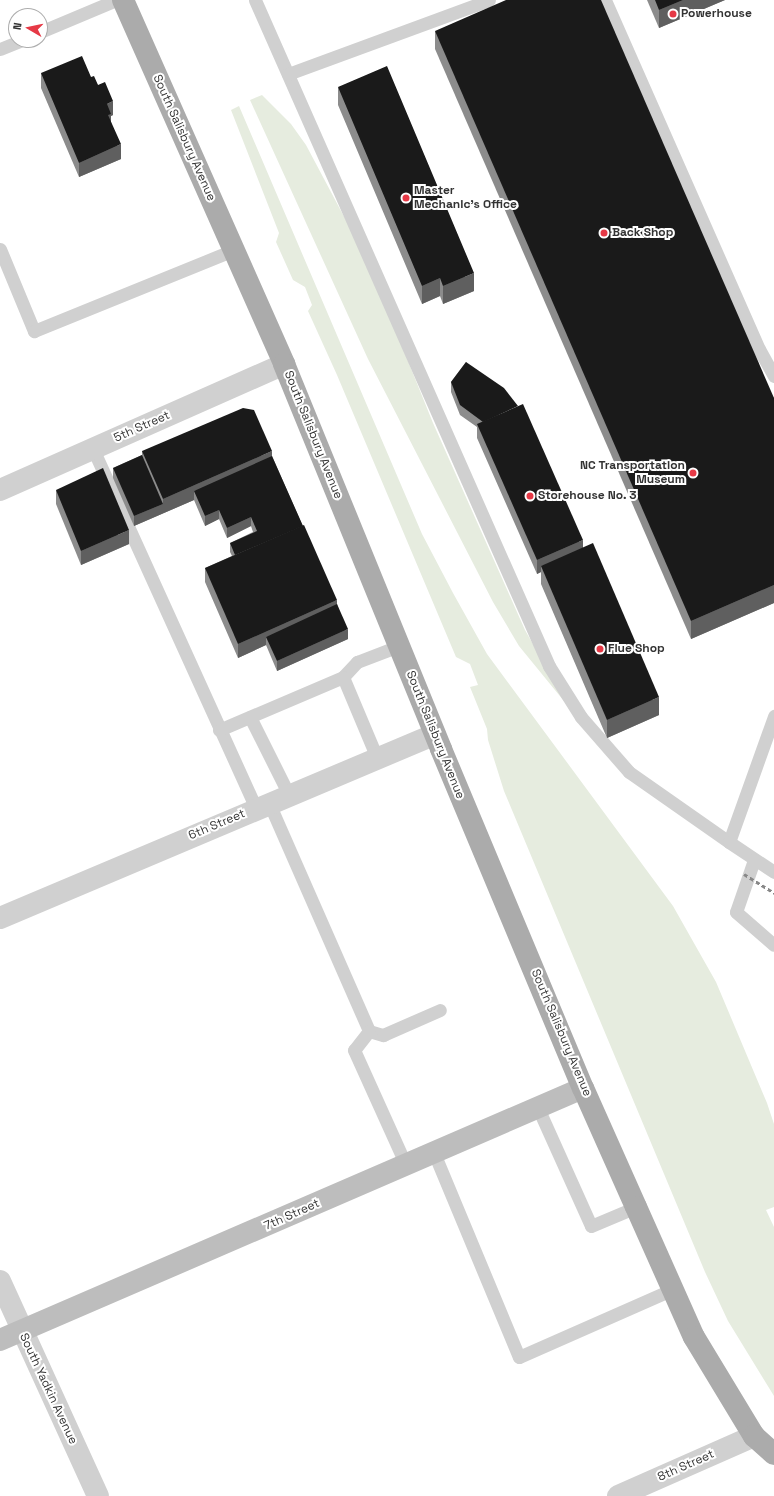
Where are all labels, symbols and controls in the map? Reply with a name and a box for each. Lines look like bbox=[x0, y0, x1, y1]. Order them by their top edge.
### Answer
place label: Powerhouse bbox=[681, 7, 752, 21]
north arrow bbox=[8, 8, 48, 48]
marker: Powerhouse bbox=[668, 9, 678, 19]
text: N bbox=[10, 22, 25, 31]
street label: South Salisbury Avenue bbox=[150, 73, 218, 203]
place label: Master Mechanic's Office bbox=[414, 184, 517, 212]
marker: Master Mechanic's Office bbox=[401, 193, 411, 203]
place label: Back Shop bbox=[612, 226, 673, 240]
marker: Back Shop bbox=[599, 228, 609, 238]
street label: South Salisbury Avenue bbox=[281, 369, 345, 501]
street label: 5th Street bbox=[112, 408, 172, 446]
place label: NC Transportation Museum bbox=[580, 459, 685, 487]
marker: NC Transportation Museum bbox=[688, 468, 698, 478]
place label: Storehouse No. 3 bbox=[538, 489, 637, 503]
marker: Storehouse No. 3 bbox=[525, 491, 535, 501]
place label: Flue Shop bbox=[608, 642, 665, 656]
marker: Flue Shop bbox=[595, 644, 605, 654]
street label: South Salisbury Avenue bbox=[403, 669, 467, 801]
street label: 6th Street bbox=[187, 807, 247, 843]
street label: South Salisbury Avenue bbox=[528, 967, 594, 1099]
street label: 7th Street bbox=[262, 1196, 322, 1234]
street label: South Yadkin Avenue bbox=[16, 1331, 80, 1447]
street label: 8th Street bbox=[656, 1447, 716, 1485]

